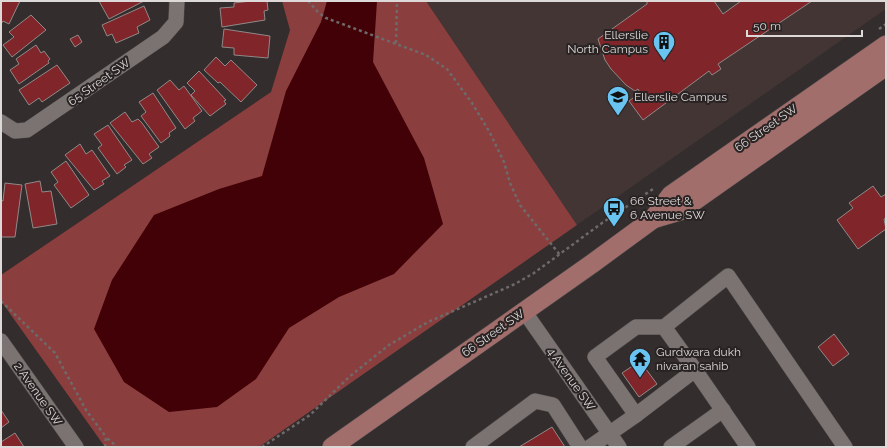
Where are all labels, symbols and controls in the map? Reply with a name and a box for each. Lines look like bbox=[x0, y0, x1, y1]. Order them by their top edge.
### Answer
scale bar bbox=[747, 12, 862, 38]
text: 50 m bbox=[753, 19, 781, 33]
place label: Ellerslie North Campus bbox=[567, 28, 648, 56]
building icon: Ellerslie North Campus bbox=[651, 29, 677, 62]
street label: 65 Street SW bbox=[65, 55, 133, 109]
school or university icon: Ellerslie Campus bbox=[605, 84, 631, 117]
place label: Ellerslie Campus bbox=[634, 90, 727, 104]
street label: 66 Street SW bbox=[732, 101, 800, 155]
place label: 66 Street & 6 Avenue SW bbox=[630, 194, 705, 222]
bus stop icon: 66 Street & 6 Avenue SW bbox=[601, 195, 627, 228]
street label: 66 Street SW bbox=[459, 306, 527, 360]
street label: 4 Avenue SW bbox=[544, 345, 598, 414]
place label: Gurdwara dukh nivaran sahib bbox=[656, 345, 741, 373]
temple icon: Gurdwara dukh nivaran sahib bbox=[627, 346, 653, 379]
street label: 2 Avenue SW bbox=[11, 360, 65, 429]

